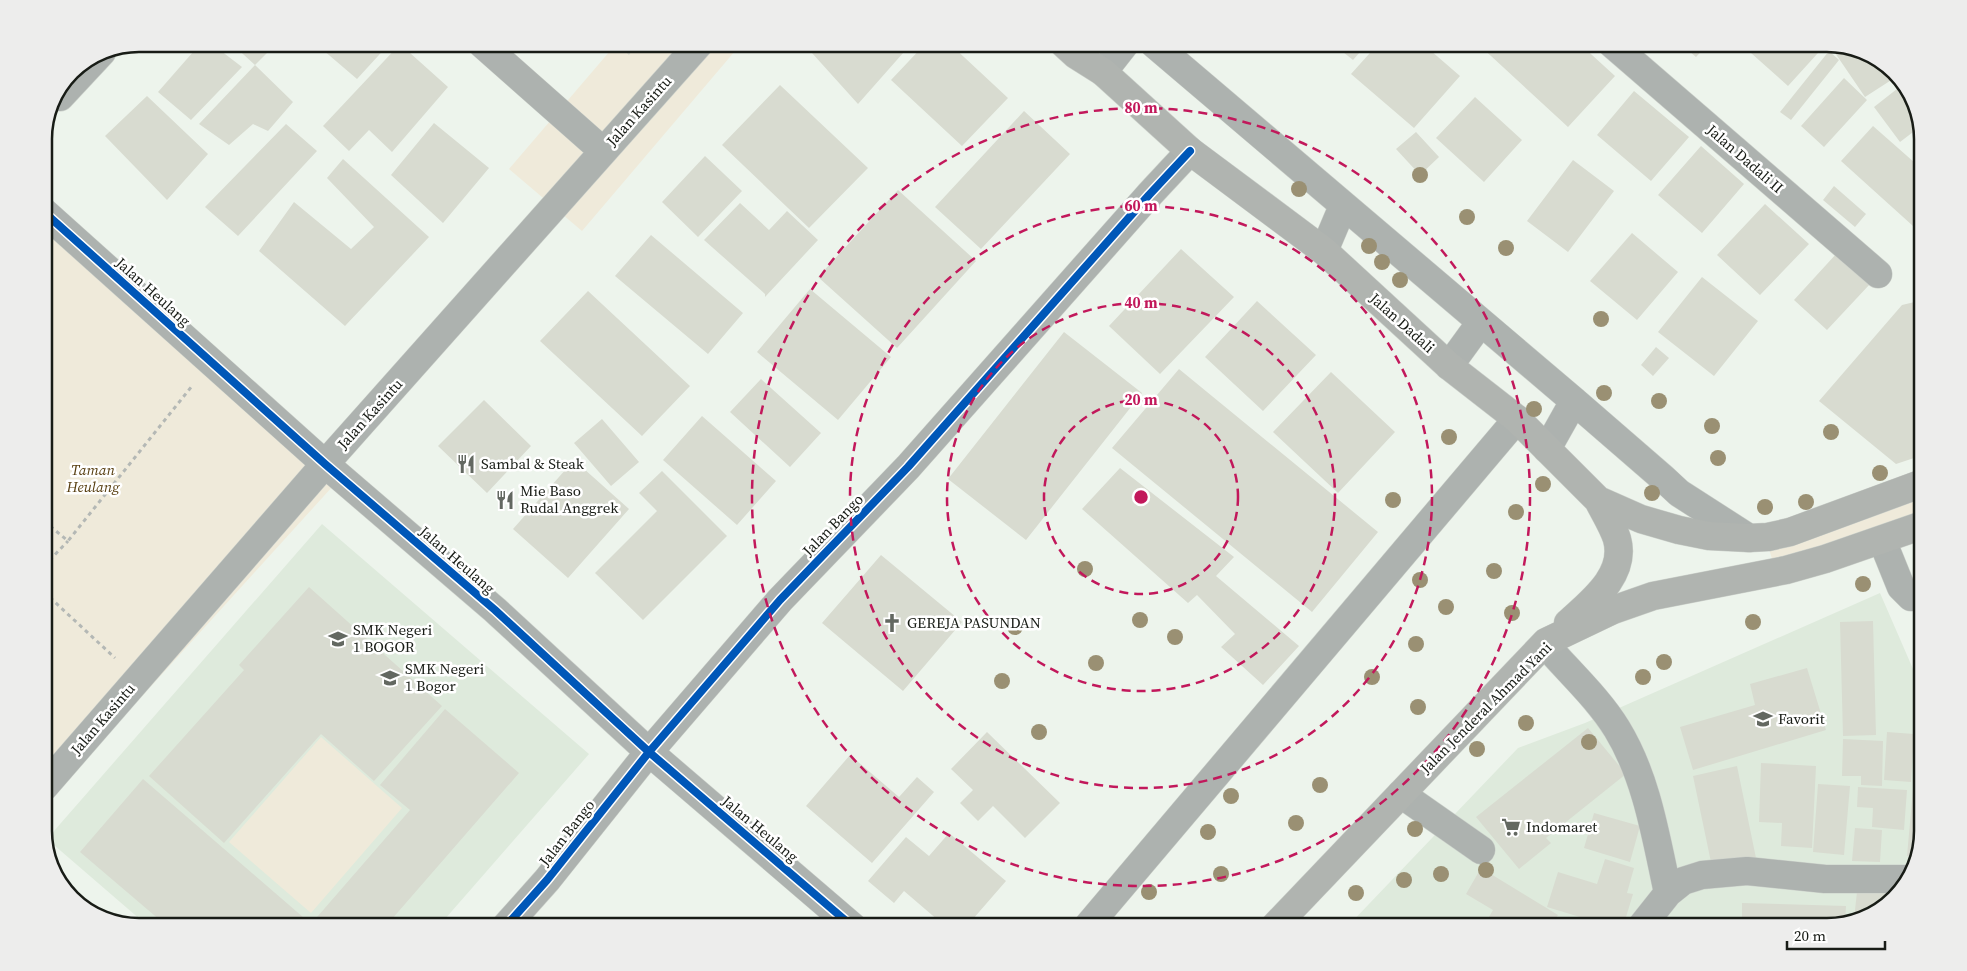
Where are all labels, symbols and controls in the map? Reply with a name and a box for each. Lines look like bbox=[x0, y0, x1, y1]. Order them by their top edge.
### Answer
street label: Jalan Kasintu bbox=[601, 71, 676, 151]
text: 80 m bbox=[1124, 97, 1158, 118]
street label: Jalan Dadali II bbox=[1702, 119, 1788, 198]
text: 60 m bbox=[1124, 195, 1158, 216]
street label: Jalan Heulang bbox=[111, 252, 195, 331]
street label: Jalan Dadali bbox=[1365, 287, 1439, 357]
text: 40 m bbox=[1124, 292, 1158, 313]
street label: Jalan Kasintu bbox=[332, 374, 407, 454]
text: 20 m bbox=[1124, 389, 1158, 410]
restaurant icon: Sambal & Steak bbox=[455, 453, 477, 475]
place label: Sambal & Steak bbox=[481, 453, 585, 474]
park label: Taman Heulang bbox=[65, 459, 120, 497]
place label: Mie Baso Rudal Anggrek bbox=[520, 480, 619, 518]
centre of rings bbox=[1132, 488, 1150, 506]
restaurant icon: Mie Baso Rudal Anggrek bbox=[494, 489, 516, 511]
street label: Jalan Bango bbox=[797, 489, 868, 561]
street label: Jalan Heulang bbox=[414, 520, 500, 599]
church icon: GEREJA PASUNDAN bbox=[881, 612, 903, 634]
place label: GEREJA PASUNDAN bbox=[907, 612, 1041, 633]
place label: SMK Negeri 1 BOGOR bbox=[353, 619, 432, 657]
school or university icon: SMK Negeri 1 BOGOR bbox=[327, 628, 349, 650]
street label: Jalan Jenderal Ahmad Yani bbox=[1414, 637, 1556, 779]
place label: SMK Negeri 1 Bogor bbox=[405, 658, 484, 696]
school or university icon: SMK Negeri 1 Bogor bbox=[379, 667, 401, 689]
street label: Jalan Kasintu bbox=[65, 678, 140, 760]
school or university icon: Favorit bbox=[1752, 708, 1774, 730]
place label: Favorit bbox=[1778, 708, 1825, 729]
street label: Jalan Heulang bbox=[717, 790, 803, 867]
street label: Jalan Bango bbox=[533, 795, 599, 871]
supermarket icon: Indomaret bbox=[1500, 816, 1522, 838]
place label: Indomaret bbox=[1526, 816, 1597, 837]
scale bar bbox=[1787, 918, 1884, 950]
text: 20 m bbox=[1794, 925, 1826, 946]

